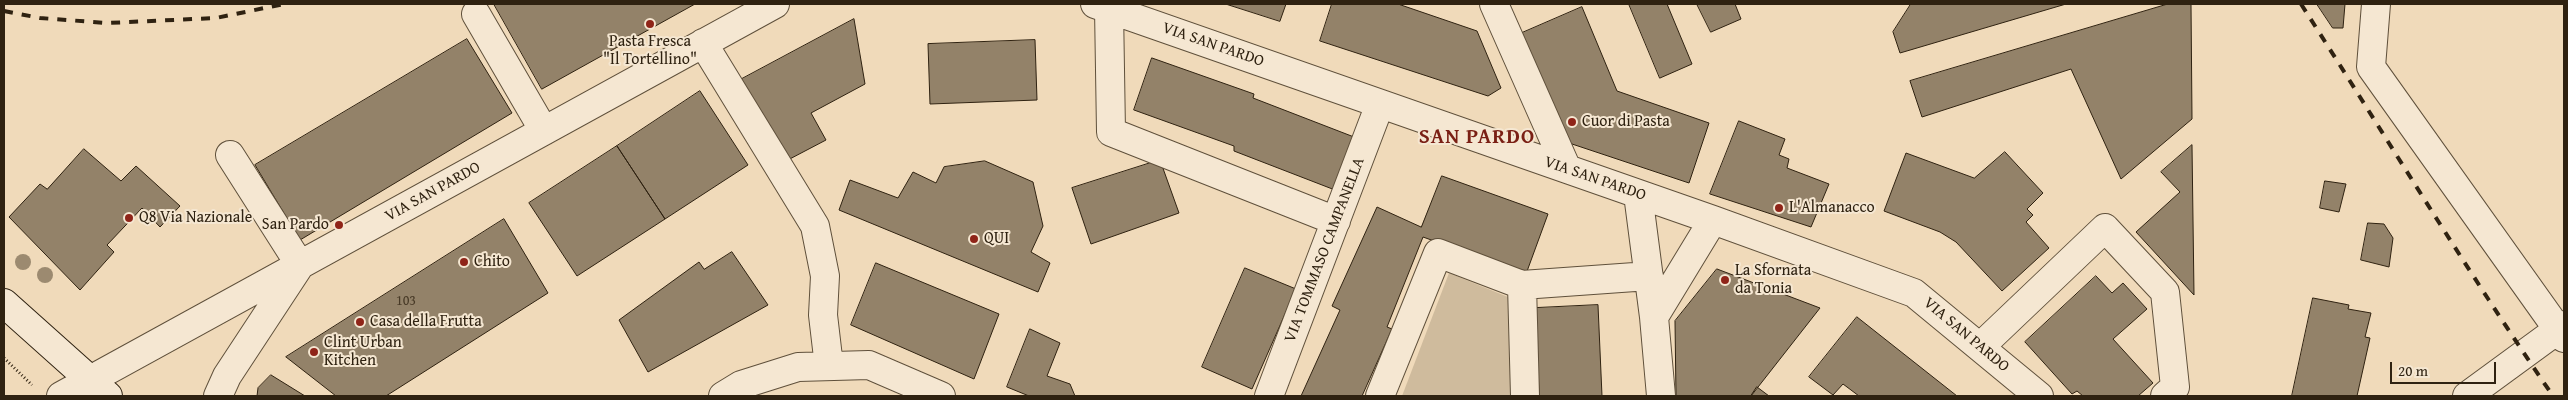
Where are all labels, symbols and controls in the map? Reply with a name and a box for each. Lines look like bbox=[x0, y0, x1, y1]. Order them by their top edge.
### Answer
marker: Pasta Fresca "Il Tortellino" bbox=[644, 18, 656, 30]
street label: VIA SAN PARDO bbox=[1160, 19, 1266, 71]
place label: Pasta Fresca "Il Tortellino" bbox=[603, 32, 697, 70]
place label: Cuor di Pasta bbox=[1582, 112, 1670, 132]
marker: Cuor di Pasta bbox=[1566, 116, 1578, 128]
district label: SAN PARDO bbox=[1418, 125, 1536, 151]
street label: VIA SAN PARDO bbox=[1542, 153, 1648, 205]
street label: VIA TOMMASO CAMPANELLA bbox=[1281, 155, 1369, 345]
street label: VIA SAN PARDO bbox=[382, 158, 484, 226]
place label: L'Almanacco bbox=[1789, 198, 1875, 218]
marker: L'Almanacco bbox=[1773, 202, 1785, 214]
place label: Q8 Via Nazionale bbox=[139, 208, 252, 228]
marker: Q8 Via Nazionale bbox=[123, 212, 135, 224]
place label: San Pardo bbox=[262, 215, 329, 235]
marker: San Pardo bbox=[333, 219, 345, 231]
place label: QUI bbox=[984, 229, 1009, 249]
marker: QUI bbox=[968, 233, 980, 245]
place label: Chito bbox=[474, 252, 510, 272]
marker: Chito bbox=[458, 256, 470, 268]
place label: La Sfornata da Tonia bbox=[1735, 261, 1811, 299]
marker: La Sfornata da Tonia bbox=[1719, 274, 1731, 286]
house number: 103 bbox=[396, 293, 416, 309]
street label: VIA SAN PARDO bbox=[1919, 294, 2013, 376]
place label: Casa della Frutta bbox=[370, 312, 482, 332]
marker: Casa della Frutta bbox=[354, 316, 366, 328]
place label: Clint Urban Kitchen bbox=[324, 333, 402, 371]
marker: Clint Urban Kitchen bbox=[308, 346, 320, 358]
scale bar bbox=[2393, 352, 2499, 384]
text: 20 m bbox=[2398, 360, 2428, 381]

